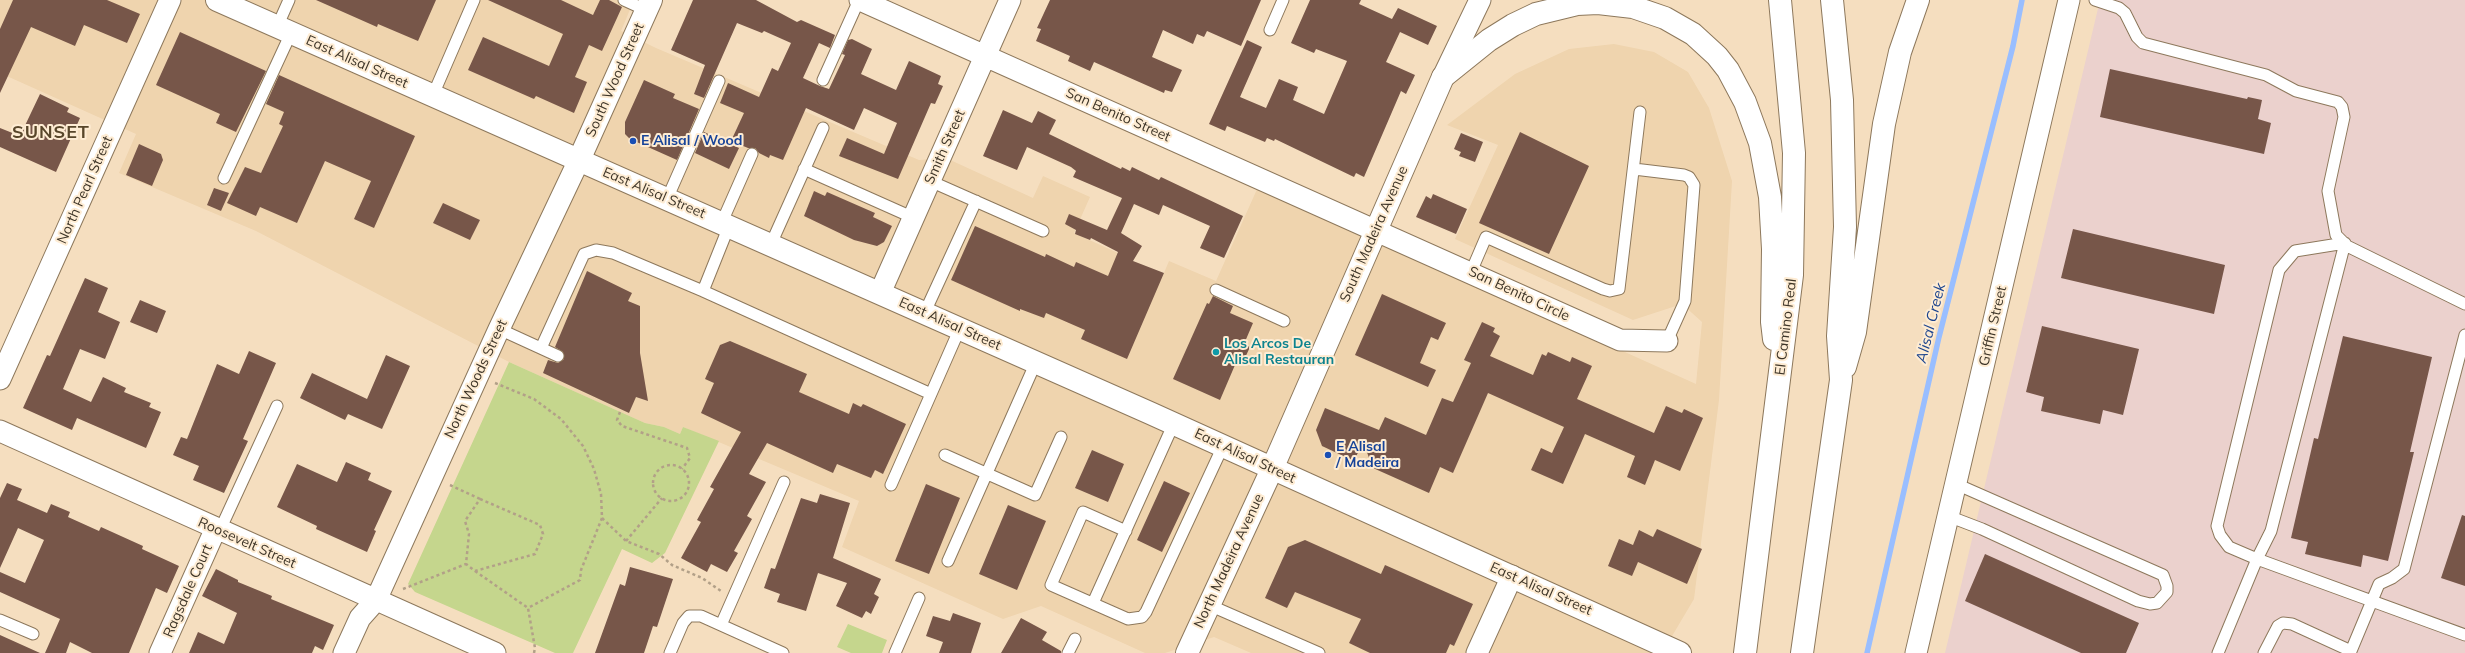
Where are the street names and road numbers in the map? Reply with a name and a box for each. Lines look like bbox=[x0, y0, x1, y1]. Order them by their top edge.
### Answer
street label: South Wood Street bbox=[582, 20, 648, 140]
street label: East Alisal Street bbox=[303, 32, 411, 92]
street label: San Benito Street bbox=[1063, 84, 1173, 146]
street label: Smith Street bbox=[921, 107, 969, 187]
street label: North Pearl Street bbox=[54, 133, 116, 247]
street label: South Madeira Avenue bbox=[1336, 163, 1412, 305]
street label: East Alisal Street bbox=[600, 164, 708, 222]
street label: San Benito Circle bbox=[1466, 263, 1572, 325]
street label: El Camino Real bbox=[1772, 278, 1800, 376]
street label: Griffin Street bbox=[1976, 284, 2010, 368]
street label: East Alisal Street bbox=[896, 294, 1004, 354]
street label: North Woods Street bbox=[441, 317, 511, 441]
street label: East Alisal Street bbox=[1192, 425, 1298, 487]
street label: North Madeira Avenue bbox=[1190, 491, 1268, 631]
street label: Roosevelt Street bbox=[195, 514, 299, 572]
street label: Ragsdale Court bbox=[160, 542, 216, 640]
street label: East Alisal Street bbox=[1487, 559, 1595, 619]

